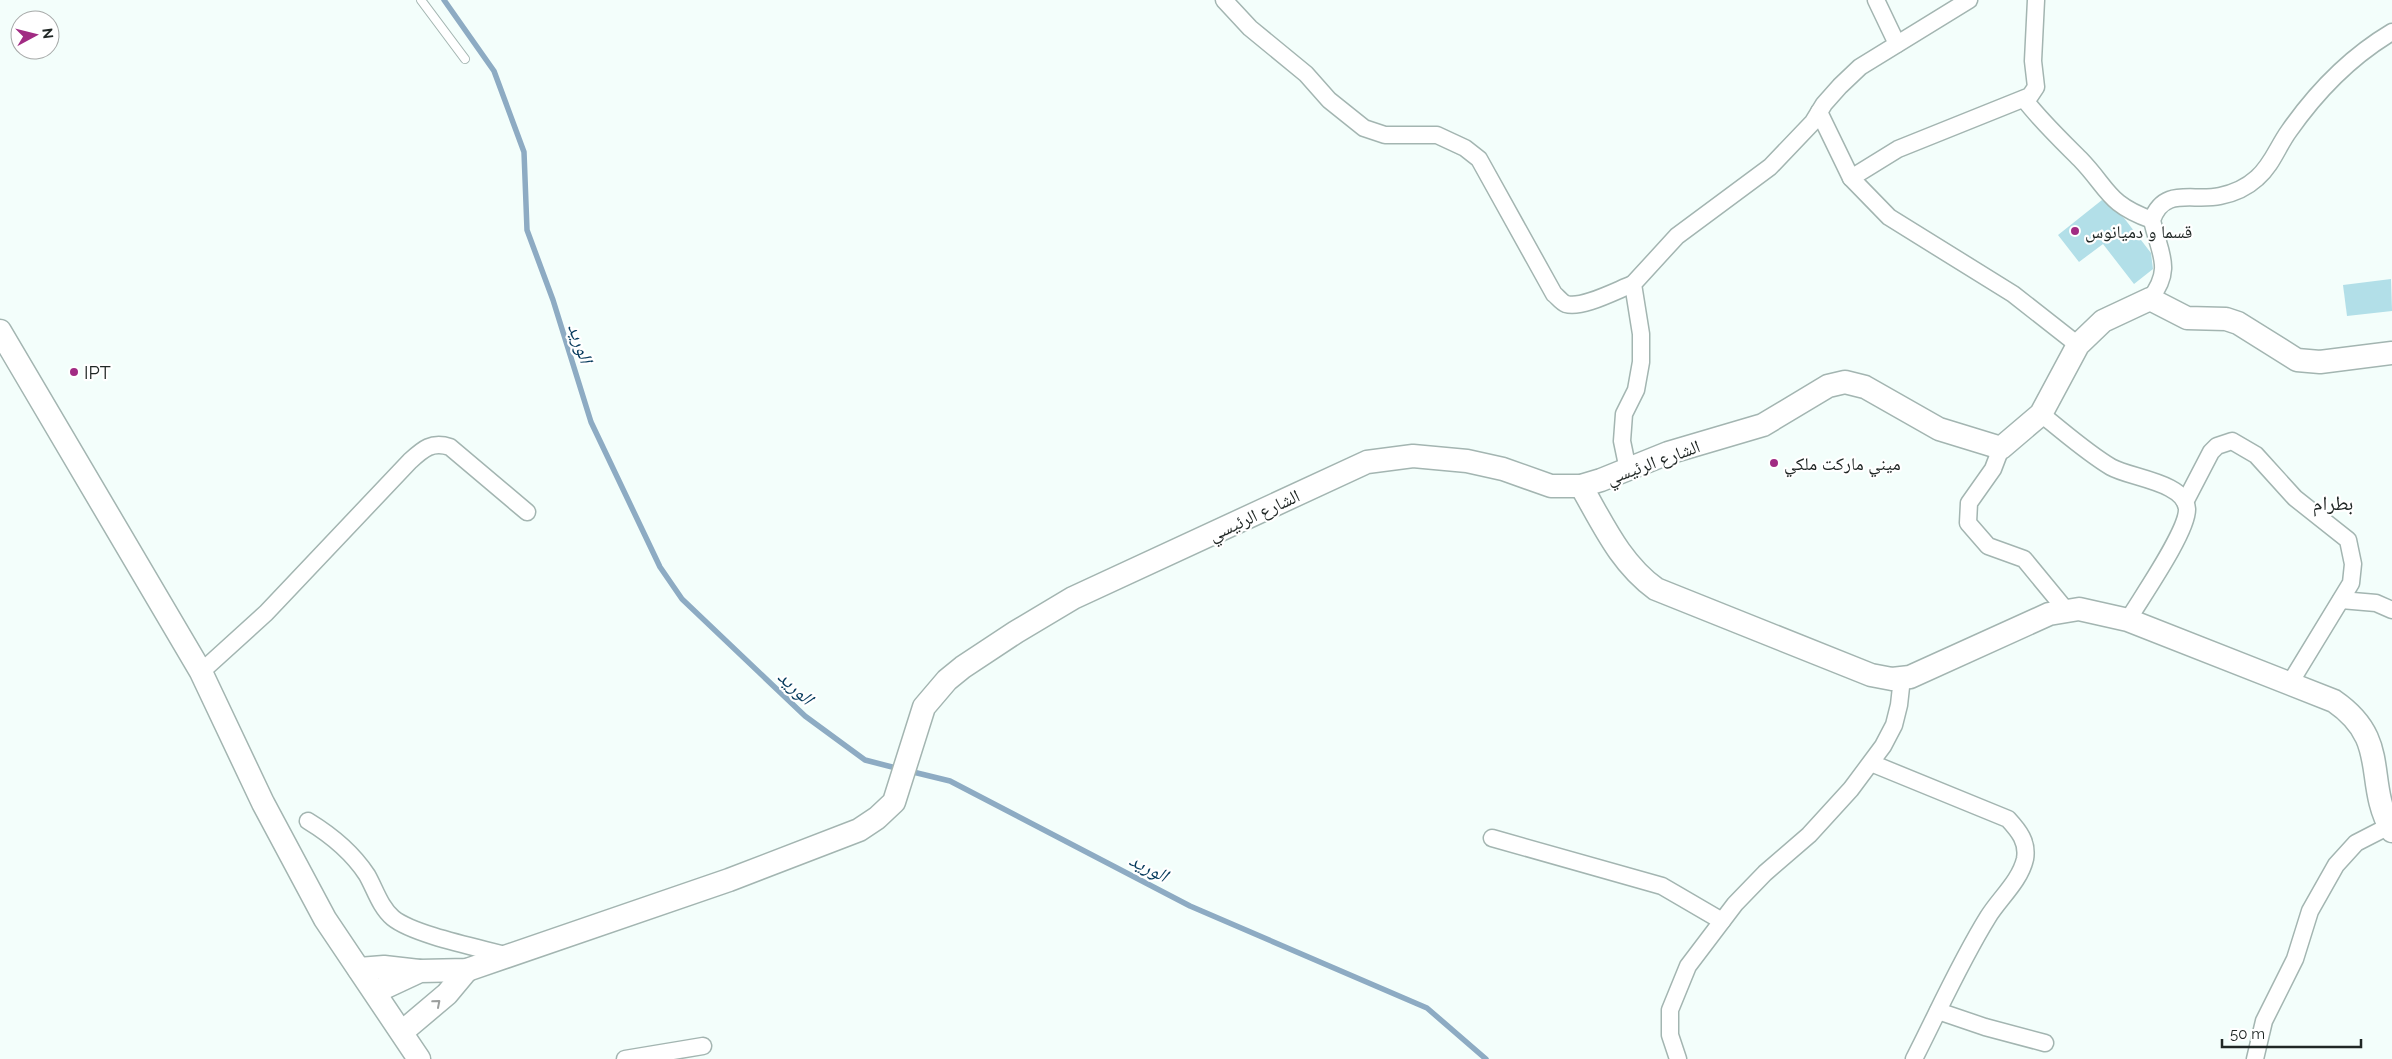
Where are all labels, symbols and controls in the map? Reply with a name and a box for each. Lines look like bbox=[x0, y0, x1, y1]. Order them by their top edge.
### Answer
north arrow bbox=[10, 10, 60, 60]
text: N bbox=[39, 27, 56, 40]
place label: قسما و دميانوس bbox=[2085, 221, 2192, 243]
marker: قسما و دميانوس bbox=[2069, 225, 2081, 237]
water label: الوريد bbox=[564, 320, 598, 367]
place label: IPT bbox=[84, 362, 111, 383]
marker: IPT bbox=[68, 366, 80, 378]
street label: الشارع الرئيسي bbox=[1603, 435, 1704, 493]
place label: ميني ماركت ملكي bbox=[1784, 453, 1901, 478]
marker: ميني ماركت ملكي bbox=[1768, 457, 1780, 469]
street label: الشارع الرئيسي bbox=[1205, 485, 1305, 549]
district label: بطرام bbox=[2313, 491, 2353, 517]
water label: الوريد bbox=[774, 665, 819, 710]
water label: الوريد bbox=[1126, 848, 1173, 887]
one-way arrow bbox=[431, 1000, 440, 1009]
scale bar bbox=[2222, 1016, 2361, 1048]
text: 50 m bbox=[2230, 1025, 2265, 1043]

